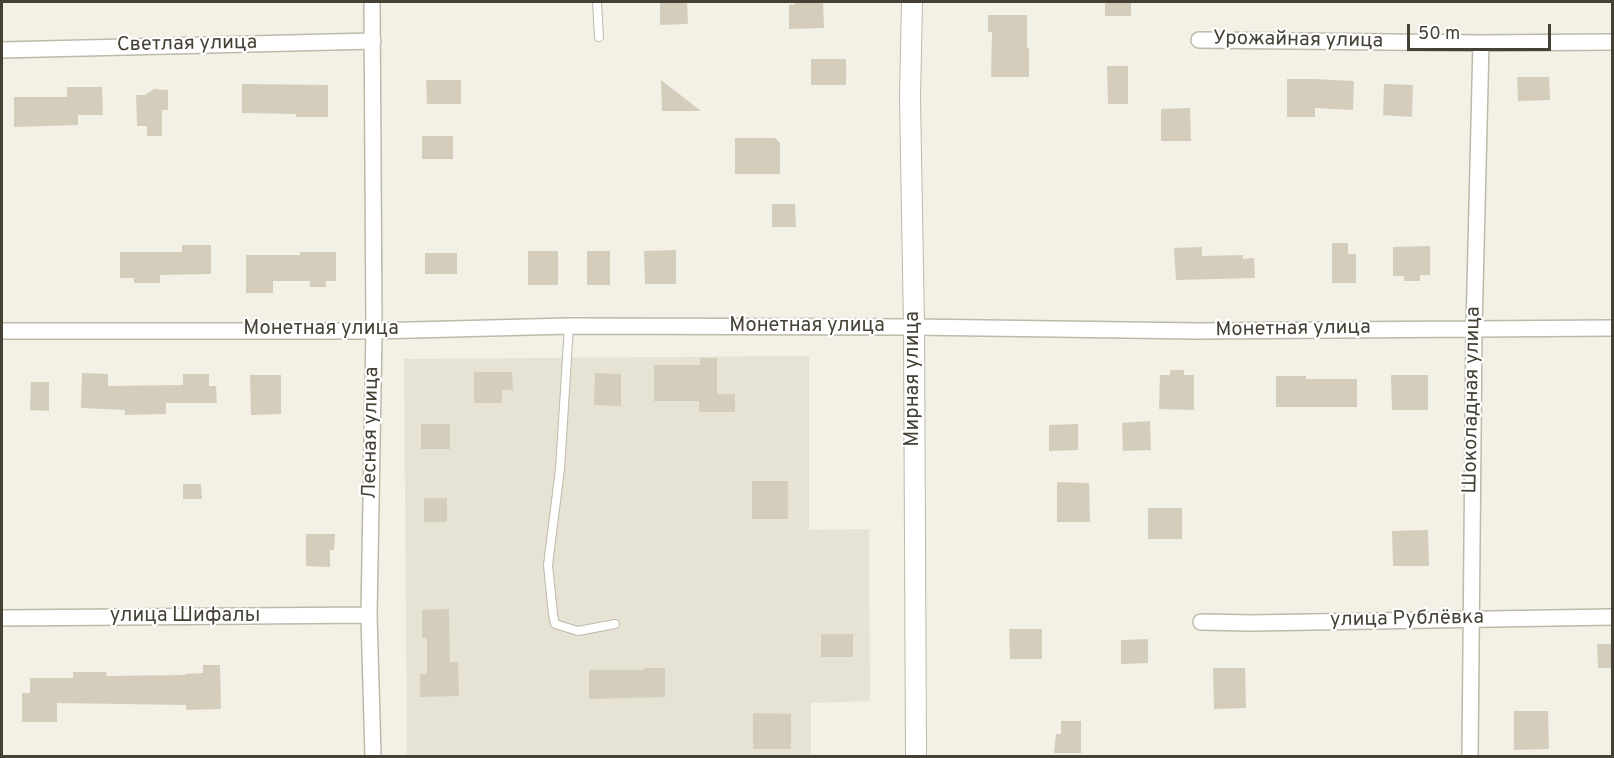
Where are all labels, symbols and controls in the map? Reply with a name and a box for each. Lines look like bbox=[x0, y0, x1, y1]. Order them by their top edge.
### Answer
scale bar bbox=[1410, 12, 1554, 50]
text: 50 m bbox=[1418, 23, 1460, 46]
street label: Урожайная улица bbox=[1213, 28, 1383, 54]
street label: Светлая улица bbox=[117, 32, 257, 58]
street label: Шоколадная улица bbox=[1459, 306, 1487, 494]
street label: Мирная улица bbox=[902, 311, 926, 447]
street label: Монетная улица bbox=[729, 315, 885, 339]
street label: Монетная улица bbox=[1215, 317, 1371, 343]
street label: Монетная улица bbox=[243, 318, 399, 342]
street label: Лесная улица bbox=[359, 367, 385, 499]
street label: улица Шифалы bbox=[110, 605, 260, 629]
street label: улица Рублёвка bbox=[1330, 607, 1484, 633]

